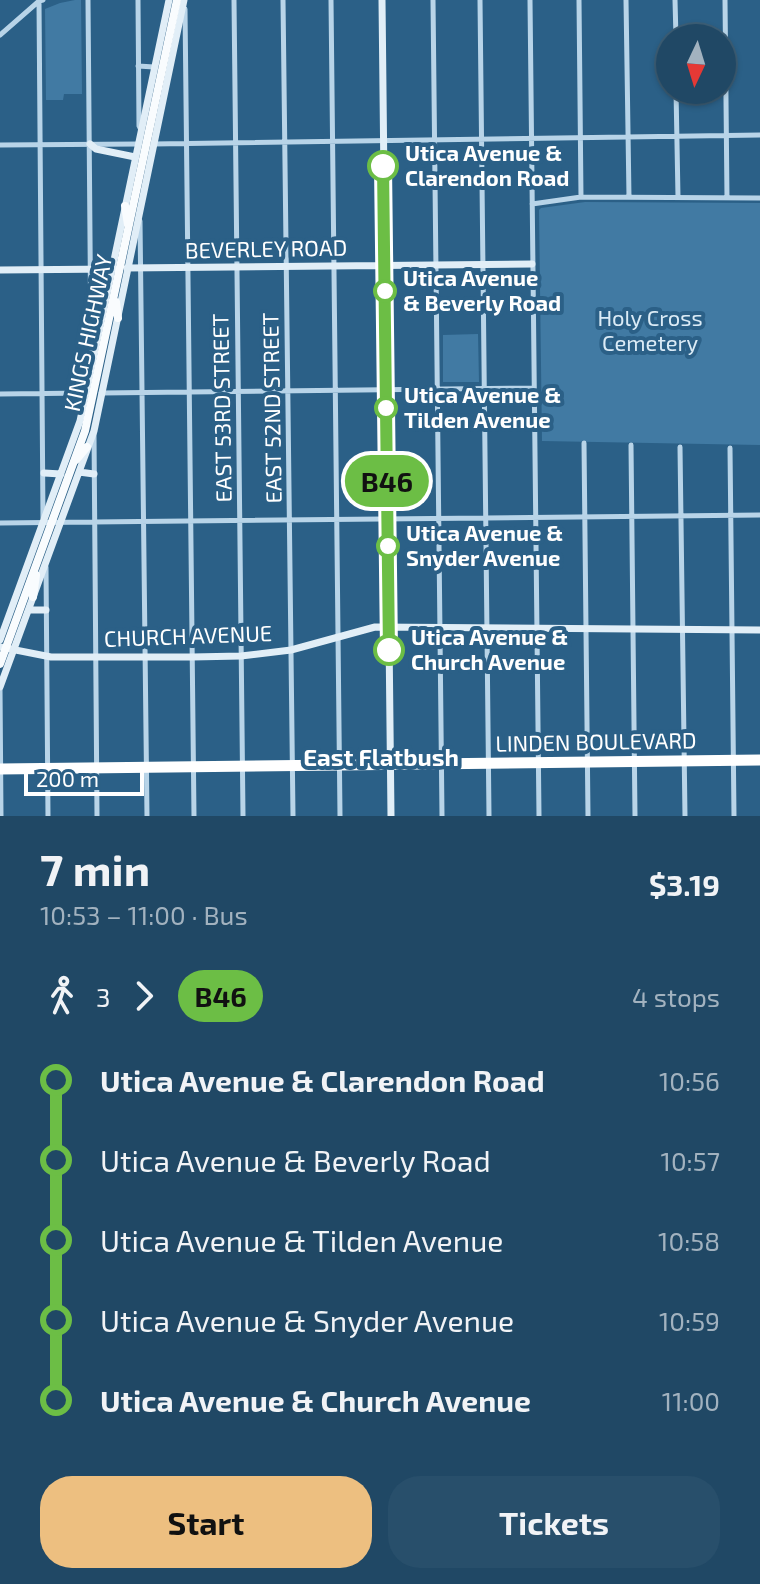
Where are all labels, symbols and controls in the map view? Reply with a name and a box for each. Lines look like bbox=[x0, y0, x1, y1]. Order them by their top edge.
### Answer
north arrow bbox=[656, 24, 736, 104]
map controls bbox=[656, 24, 736, 104]
place label: Utica Avenue & Clarendon Road bbox=[405, 139, 569, 190]
marker: Utica Avenue & Clarendon Road bbox=[368, 151, 398, 181]
street label: BEVERLEY ROAD bbox=[185, 234, 347, 262]
street label: KINGS HIGHWAY bbox=[58, 252, 116, 414]
place label: Utica Avenue & Beverly Road bbox=[403, 264, 561, 316]
marker: Utica Avenue & Beverly Road bbox=[374, 280, 396, 302]
park label: Holy Cross Cemetery bbox=[597, 304, 703, 355]
street label: EAST 52ND STREET bbox=[256, 312, 286, 504]
street label: EAST 53RD STREET bbox=[206, 313, 236, 503]
place label: Utica Avenue & Tilden Avenue bbox=[404, 381, 561, 432]
marker: Utica Avenue & Tilden Avenue bbox=[375, 397, 397, 419]
line badge: B46 bbox=[341, 455, 433, 507]
text: B46 bbox=[361, 464, 413, 498]
place label: Utica Avenue & Snyder Avenue bbox=[406, 519, 563, 571]
marker: Utica Avenue & Snyder Avenue bbox=[377, 535, 399, 557]
street label: CHURCH AVENUE bbox=[103, 619, 272, 651]
place label: Utica Avenue & Church Avenue bbox=[411, 623, 568, 674]
marker: Utica Avenue & Church Avenue bbox=[374, 635, 404, 665]
street label: LINDEN BOULEVARD bbox=[495, 726, 697, 756]
district label: East Flatbush bbox=[303, 742, 459, 771]
scale bar bbox=[24, 760, 144, 796]
text: 200 m bbox=[36, 765, 99, 791]
text: 7 min bbox=[40, 842, 150, 895]
text: $3.19 bbox=[649, 866, 720, 902]
text: 10:53 – 11:00 · Bus bbox=[40, 899, 248, 930]
icon: walk bbox=[40, 974, 84, 1018]
icon: forward bbox=[122, 974, 166, 1018]
text: B46 bbox=[194, 979, 247, 1013]
text: 3 bbox=[96, 981, 110, 1012]
text: 4 stops bbox=[632, 981, 720, 1012]
text: Utica Avenue & Clarendon Road bbox=[100, 1062, 545, 1098]
text: 10:56 bbox=[659, 1065, 720, 1096]
text: Utica Avenue & Beverly Road bbox=[100, 1142, 491, 1178]
text: 10:57 bbox=[661, 1145, 720, 1176]
text: Utica Avenue & Tilden Avenue bbox=[100, 1222, 503, 1258]
text: 10:58 bbox=[658, 1225, 720, 1256]
text: Utica Avenue & Snyder Avenue bbox=[100, 1302, 514, 1338]
text: 10:59 bbox=[659, 1305, 720, 1336]
text: Utica Avenue & Church Avenue bbox=[100, 1382, 531, 1418]
text: 11:00 bbox=[662, 1385, 720, 1416]
button: Start bbox=[40, 1476, 372, 1568]
button: Tickets bbox=[388, 1476, 720, 1568]

